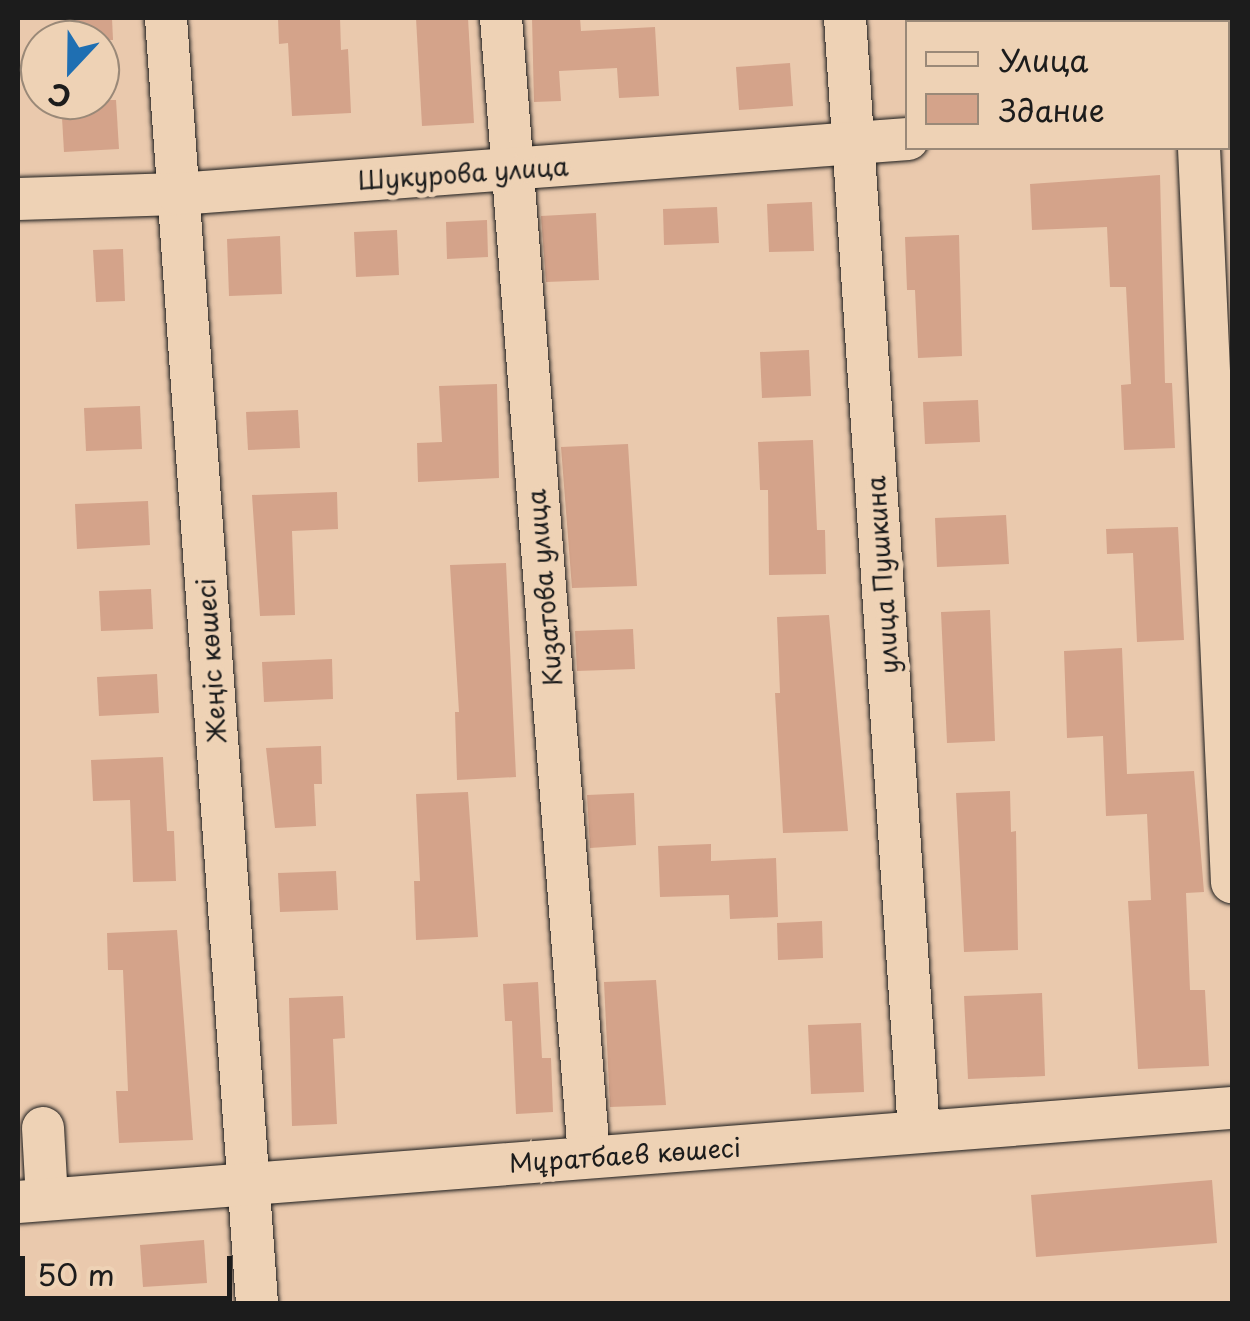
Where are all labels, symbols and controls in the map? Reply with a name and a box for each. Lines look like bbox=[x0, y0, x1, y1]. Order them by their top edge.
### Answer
north arrow bbox=[20, 20, 120, 120]
legend bbox=[905, 20, 1230, 150]
text: Улица bbox=[999, 37, 1088, 82]
text: С bbox=[42, 73, 77, 120]
text: Здание bbox=[999, 87, 1105, 132]
street label: Шукурова улица bbox=[356, 151, 570, 195]
street label: улица Пушкина bbox=[860, 474, 904, 676]
street label: Кизатова улица bbox=[520, 488, 568, 688]
street label: Жеңіс көшесі bbox=[190, 578, 232, 744]
street label: Мұратбаев көшесі bbox=[508, 1132, 742, 1178]
scale bar bbox=[25, 1236, 238, 1298]
text: 50 m bbox=[37, 1251, 115, 1296]

